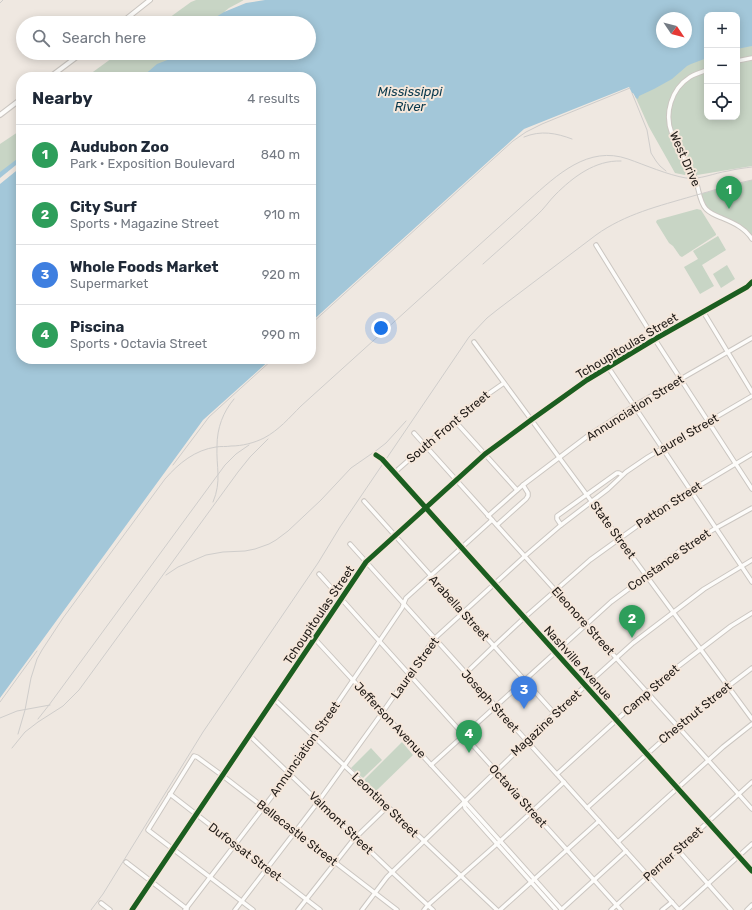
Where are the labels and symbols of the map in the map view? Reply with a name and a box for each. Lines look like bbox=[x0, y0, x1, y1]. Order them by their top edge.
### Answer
north arrow bbox=[656, 12, 692, 48]
water label: Mississippi River bbox=[378, 84, 443, 114]
street label: West Drive bbox=[667, 129, 703, 189]
pin: 1 bbox=[716, 176, 742, 209]
street label: Tchoupitoulas Street bbox=[574, 310, 681, 382]
your location bbox=[371, 318, 391, 338]
street label: Annunciation Street bbox=[584, 372, 687, 444]
street label: South Front Street bbox=[404, 388, 493, 466]
street label: Laurel Street bbox=[651, 411, 721, 459]
street label: Patton Street bbox=[634, 478, 705, 531]
street label: State Street bbox=[587, 498, 639, 562]
street label: Constance Street bbox=[625, 526, 713, 594]
street label: Tchoupitoulas Street bbox=[281, 563, 357, 667]
street label: Arabella Street bbox=[426, 572, 492, 644]
street label: Eleonore Street bbox=[549, 584, 617, 658]
pin: 2 bbox=[619, 605, 645, 638]
street label: Nashville Avenue bbox=[541, 623, 615, 703]
street label: Laurel Street bbox=[388, 634, 442, 701]
street label: Camp Street bbox=[620, 662, 682, 718]
street label: Joseph Street bbox=[458, 667, 522, 735]
pin: 3 bbox=[511, 676, 537, 709]
street label: Jefferson Avenue bbox=[351, 679, 429, 761]
street label: Chestnut Street bbox=[656, 679, 734, 747]
street label: Magazine Street bbox=[508, 687, 584, 759]
street label: Annunciation Street bbox=[267, 699, 343, 799]
pin: 4 bbox=[456, 720, 482, 753]
street label: Octavia Street bbox=[486, 762, 550, 831]
street label: Leontine Street bbox=[349, 770, 421, 840]
street label: Valmont Street bbox=[306, 789, 376, 857]
street label: Bellecastle Street bbox=[254, 797, 340, 869]
street label: Dufossat Street bbox=[206, 820, 285, 884]
street label: Perrier Street bbox=[640, 824, 706, 884]

